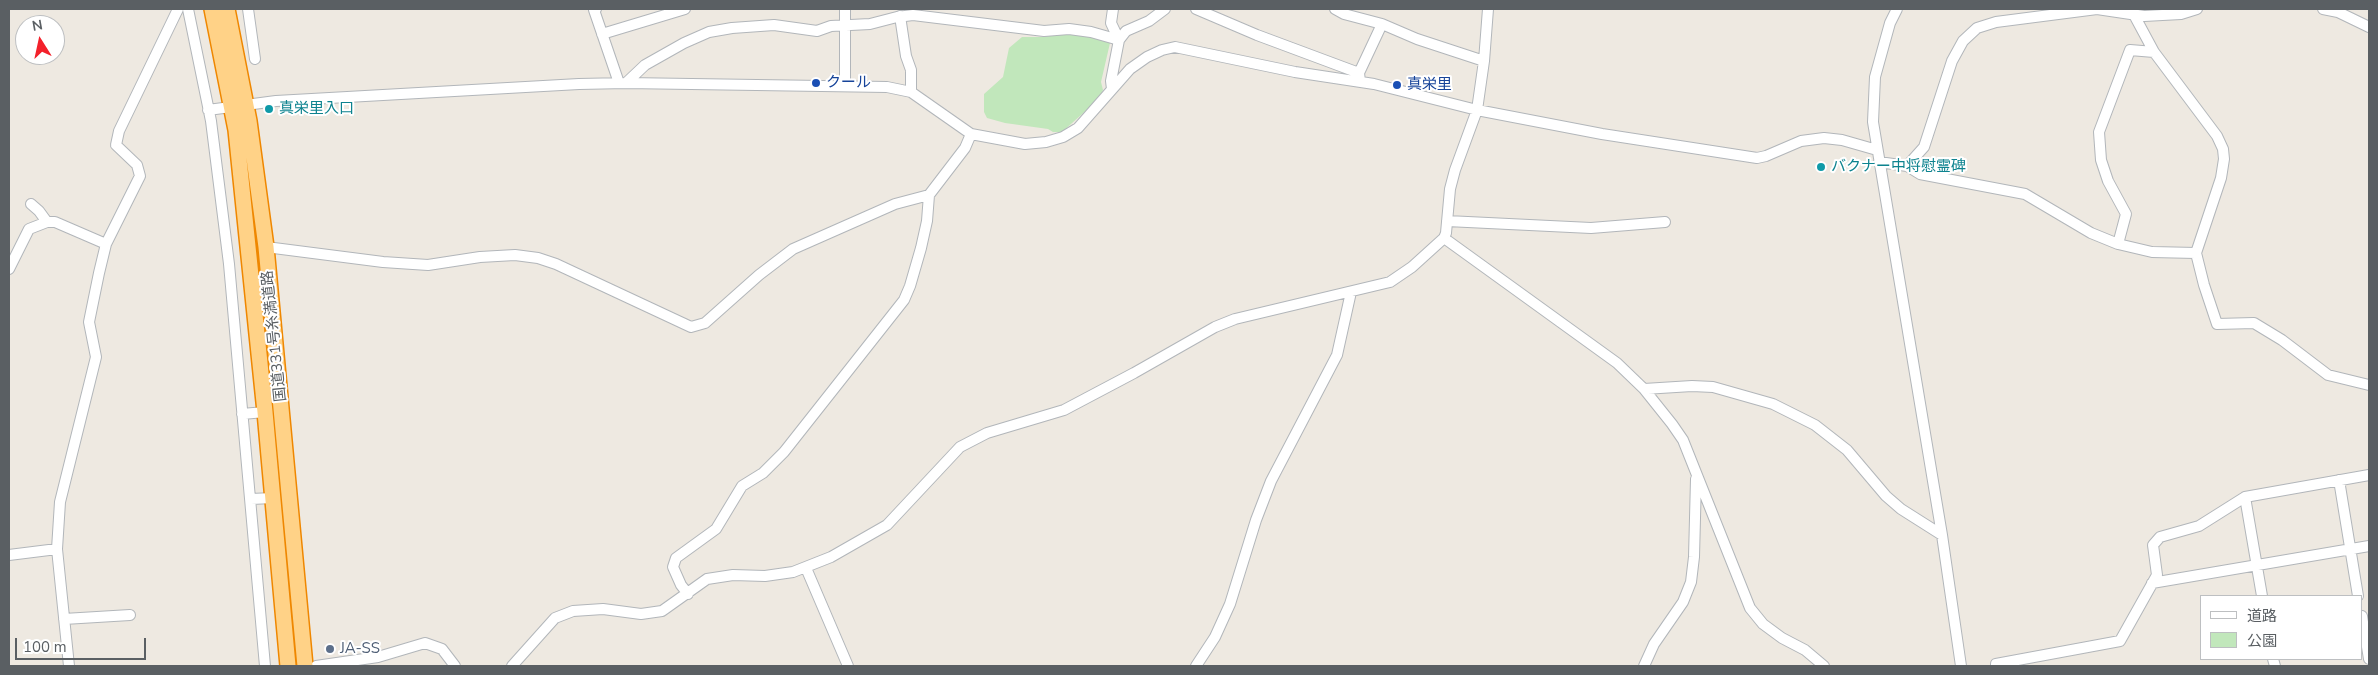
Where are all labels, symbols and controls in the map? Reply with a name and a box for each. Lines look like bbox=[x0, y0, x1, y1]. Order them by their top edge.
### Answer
north arrow bbox=[15, 15, 65, 65]
text: N bbox=[31, 15, 44, 36]
place label: クール bbox=[826, 74, 871, 92]
place label: 真栄里 bbox=[1407, 76, 1452, 94]
marker: クール bbox=[810, 77, 822, 89]
marker: 真栄里 bbox=[1391, 79, 1403, 91]
place label: 真栄里入口 bbox=[279, 100, 354, 118]
marker: 真栄里入口 bbox=[263, 103, 275, 115]
place label: バクナー中将慰霊碑 bbox=[1831, 158, 1966, 176]
marker: バクナー中将慰霊碑 bbox=[1815, 161, 1827, 173]
street label: 国道331号糸満道路 bbox=[259, 269, 291, 403]
legend bbox=[2200, 595, 2363, 660]
text: 道路 bbox=[2247, 606, 2277, 626]
scale bar bbox=[18, 628, 149, 660]
text: 公園 bbox=[2247, 631, 2277, 651]
text: 100 m bbox=[23, 637, 67, 657]
place label: JA-SS bbox=[340, 640, 380, 658]
marker: JA-SS bbox=[324, 643, 336, 655]

